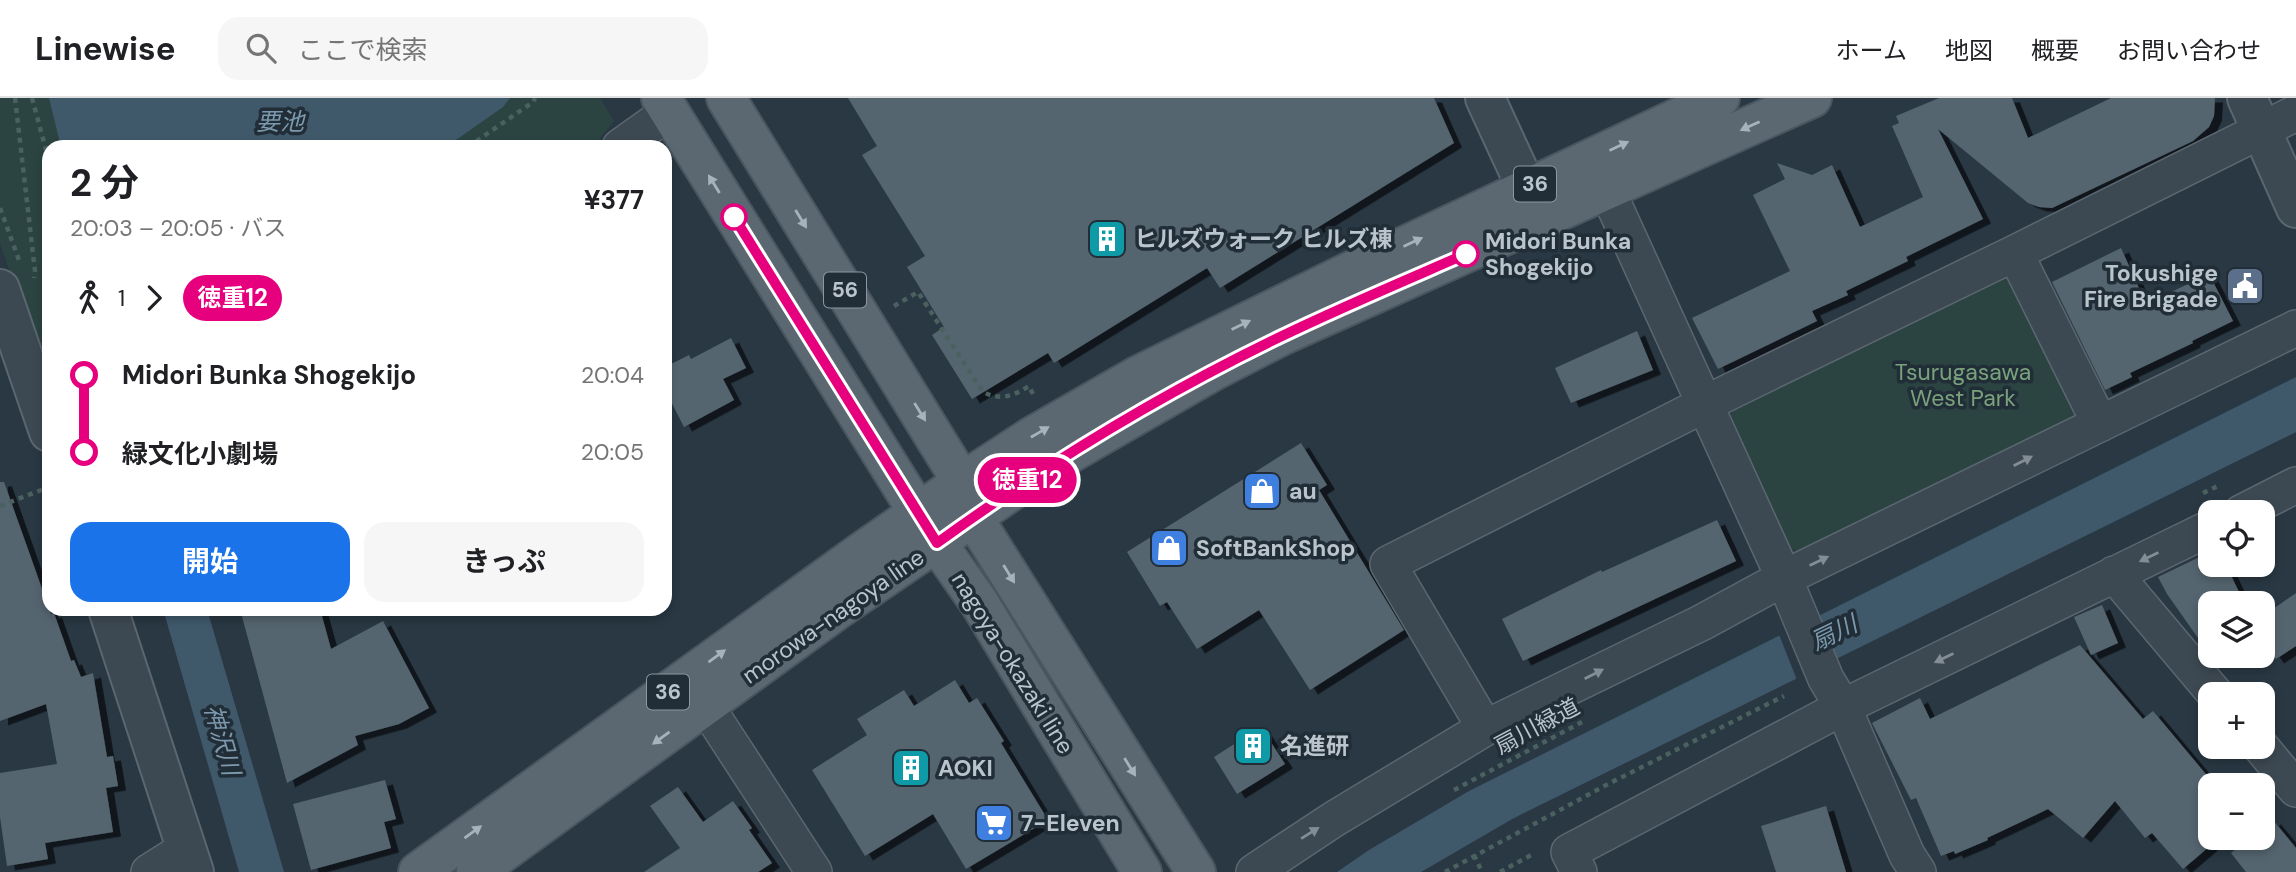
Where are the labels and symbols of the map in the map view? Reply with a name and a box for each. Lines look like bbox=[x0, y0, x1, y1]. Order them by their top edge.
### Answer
water label: 要池 bbox=[256, 106, 306, 137]
one-way arrow bbox=[1740, 120, 1760, 132]
one-way arrow bbox=[1608, 140, 1629, 151]
road number: 36 bbox=[1514, 166, 1556, 202]
one-way arrow bbox=[708, 175, 720, 194]
unlabelled marker bbox=[721, 204, 747, 230]
one-way arrow bbox=[794, 209, 807, 228]
building icon: ヒルズウォーク ヒルズ棟 bbox=[1086, 218, 1128, 260]
place label: ヒルズウォーク ヒルズ棟 bbox=[1134, 224, 1392, 254]
place label: Midori Bunka Shogekijo bbox=[1485, 226, 1631, 282]
one-way arrow bbox=[1402, 237, 1423, 248]
marker: Midori Bunka Shogekijo bbox=[1453, 241, 1479, 267]
place label: Tokushige Fire Brigade bbox=[2084, 258, 2218, 314]
public building icon: Tokushige Fire Brigade bbox=[2224, 265, 2266, 307]
road number: 56 bbox=[824, 272, 866, 308]
one-way arrow bbox=[1231, 319, 1251, 331]
park label: Tsurugasawa West Park bbox=[1895, 357, 2031, 413]
one-way arrow bbox=[914, 403, 927, 422]
one-way arrow bbox=[1031, 426, 1050, 438]
one-way arrow bbox=[2013, 455, 2033, 466]
line badge: 徳重12 bbox=[978, 457, 1076, 503]
shop icon: au bbox=[1241, 470, 1283, 512]
place label: au bbox=[1289, 476, 1317, 506]
shop icon: SoftBankShop bbox=[1148, 527, 1190, 569]
place label: SoftBankShop bbox=[1196, 533, 1355, 563]
street label: morowa-nagoya line bbox=[736, 542, 930, 690]
one-way arrow bbox=[2139, 552, 2159, 563]
one-way arrow bbox=[1809, 555, 1829, 567]
one-way arrow bbox=[1003, 565, 1016, 584]
street label: nagoya-okazaki line bbox=[945, 567, 1081, 759]
water label: 扇川 bbox=[1805, 607, 1865, 657]
one-way arrow bbox=[708, 649, 726, 663]
one-way arrow bbox=[1934, 652, 1955, 663]
one-way arrow bbox=[1584, 668, 1604, 679]
road number: 36 bbox=[647, 674, 689, 710]
street label: 扇川緑道 bbox=[1489, 691, 1585, 761]
water label: 神沢川 bbox=[198, 701, 248, 782]
building icon: 名進研 bbox=[1232, 725, 1274, 767]
one-way arrow bbox=[652, 731, 670, 745]
place label: 名進研 bbox=[1280, 731, 1349, 761]
building icon: AOKI bbox=[890, 747, 932, 789]
place label: AOKI bbox=[938, 753, 993, 783]
one-way arrow bbox=[1124, 757, 1137, 776]
supermarket icon: 7-Eleven bbox=[973, 802, 1015, 844]
place label: 7-Eleven bbox=[1021, 808, 1120, 838]
one-way arrow bbox=[464, 826, 482, 840]
one-way arrow bbox=[1301, 827, 1320, 840]

